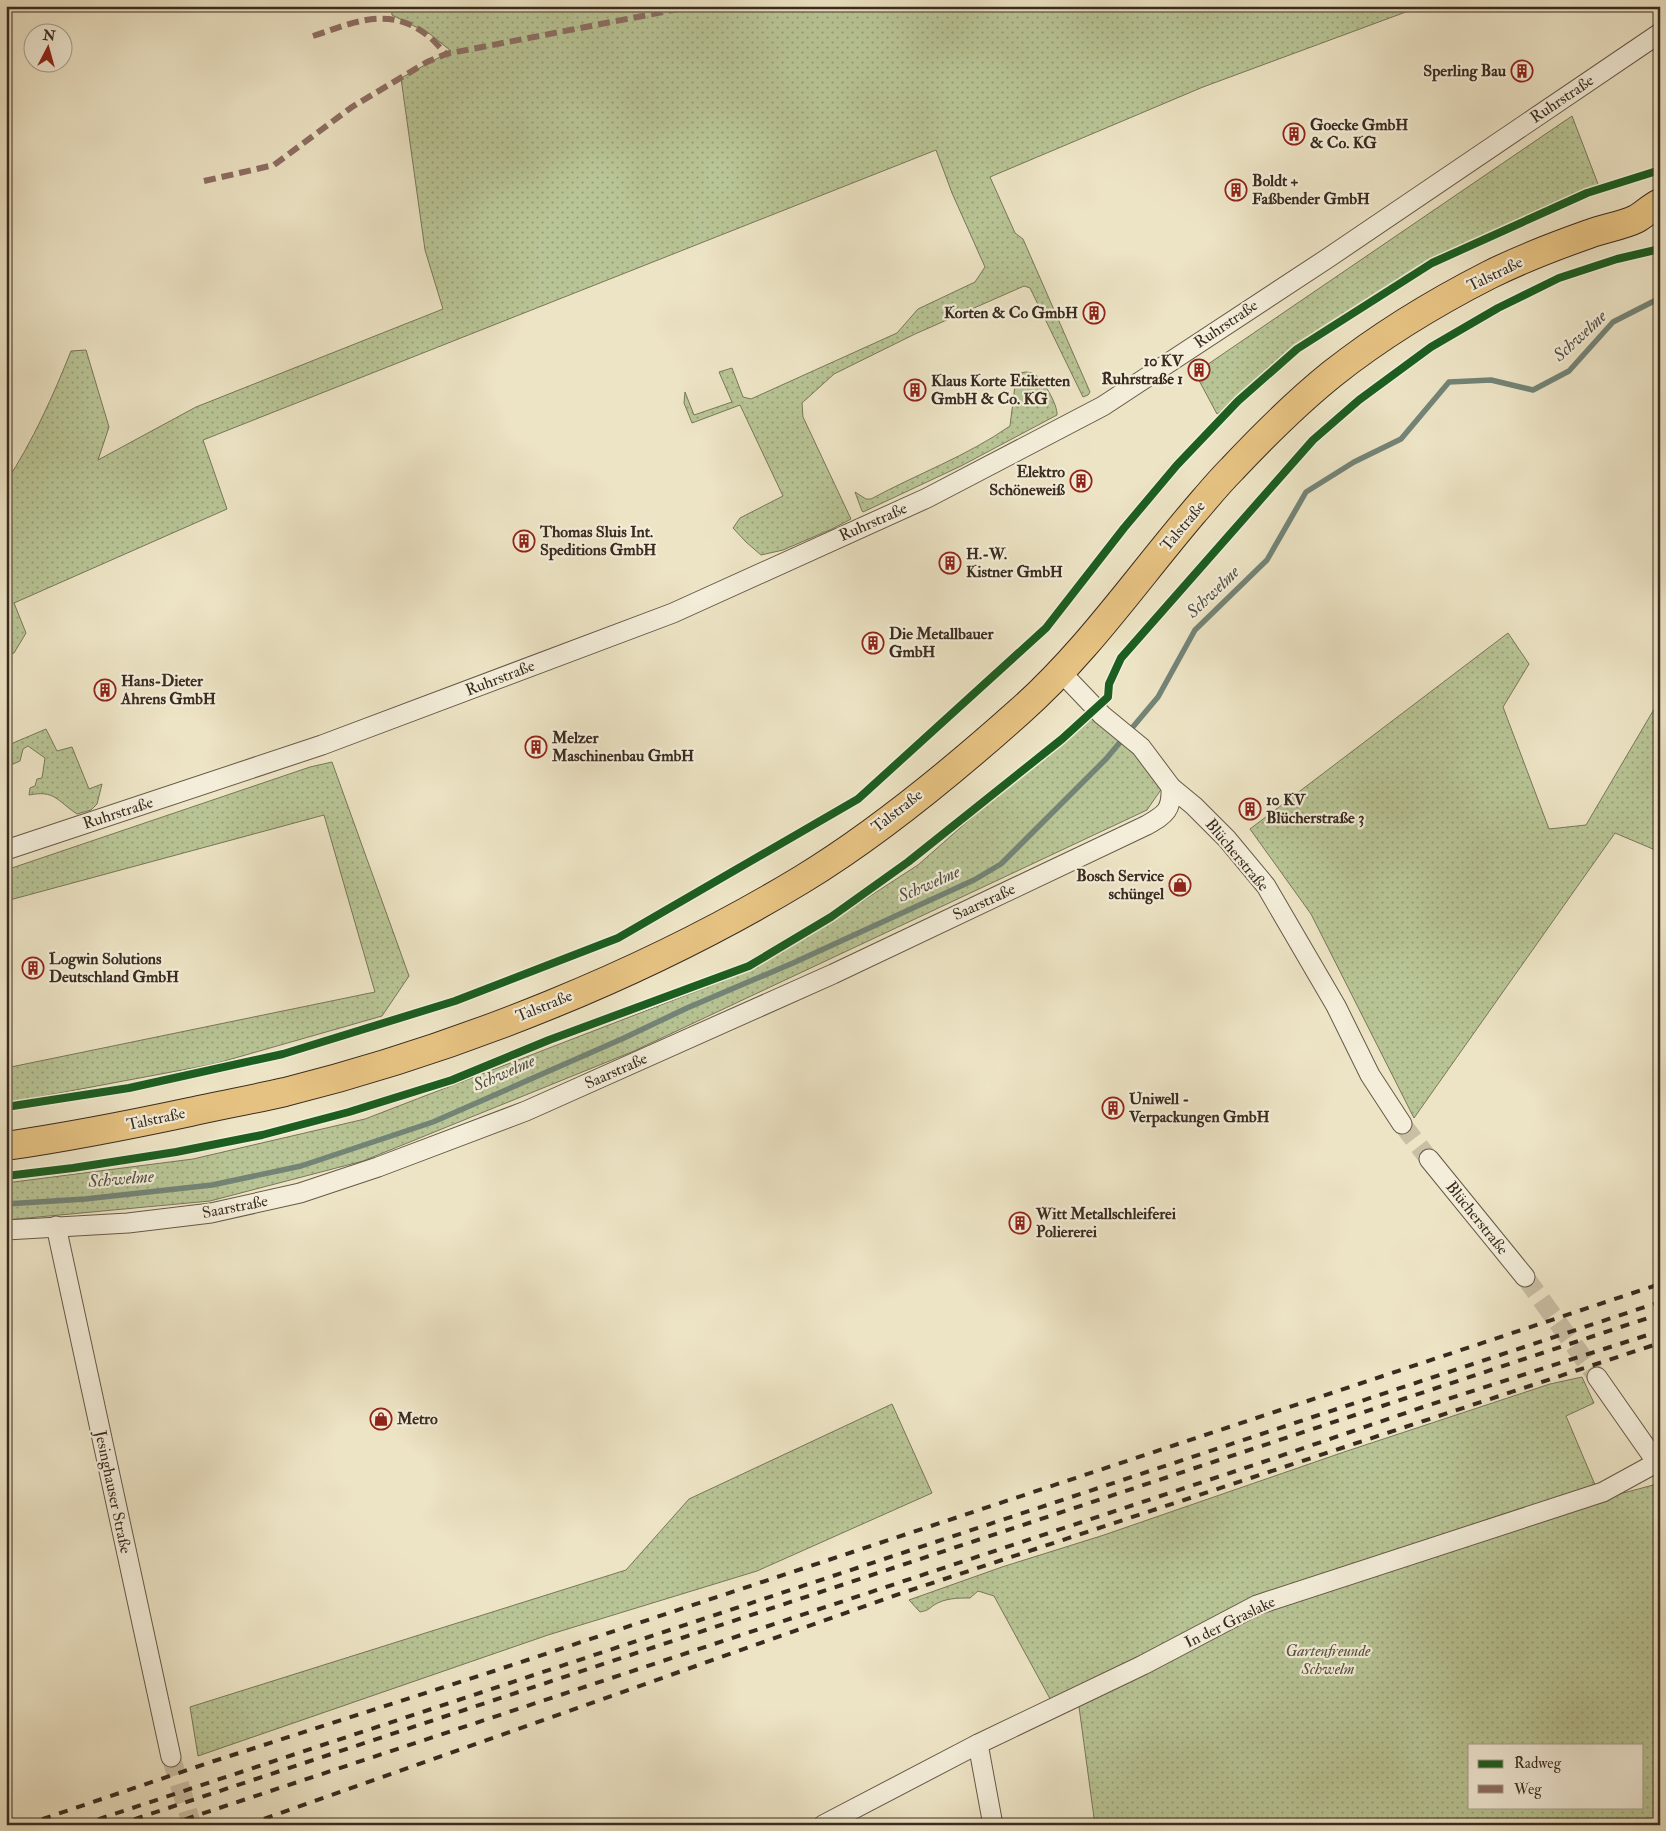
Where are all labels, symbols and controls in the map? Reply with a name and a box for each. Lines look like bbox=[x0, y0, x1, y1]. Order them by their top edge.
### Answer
north arrow bbox=[22, 22, 72, 72]
text: N bbox=[41, 26, 57, 45]
building icon: Sperling Bau bbox=[1510, 59, 1534, 83]
place label: Sperling Bau bbox=[1423, 61, 1507, 82]
street label: Ruhrstraße bbox=[1526, 70, 1598, 128]
place label: Goecke GmbH & Co. KG bbox=[1310, 115, 1408, 153]
building icon: Goecke GmbH & Co. KG bbox=[1282, 122, 1306, 146]
place label: Boldt + Faßbender GmbH bbox=[1252, 171, 1370, 209]
building icon: Boldt + Faßbender GmbH bbox=[1224, 178, 1248, 202]
street label: Talstraße bbox=[1464, 252, 1526, 296]
street label: Ruhrstraße bbox=[1190, 295, 1262, 353]
building icon: Korten & Co GmbH bbox=[1082, 301, 1106, 325]
place label: Korten & Co GmbH bbox=[944, 303, 1078, 323]
water label: Schwelme bbox=[1547, 305, 1613, 367]
place label: 10 KV Ruhrstraße 1 bbox=[1101, 351, 1185, 389]
building icon: 10 KV Ruhrstraße 1 bbox=[1187, 358, 1211, 382]
place label: Klaus Korte Etiketten GmbH & Co. KG bbox=[931, 371, 1071, 409]
building icon: Klaus Korte Etiketten GmbH & Co. KG bbox=[903, 378, 927, 402]
place label: Elektro Schöneweiß bbox=[989, 462, 1065, 500]
building icon: Elektro Schöneweiß bbox=[1069, 469, 1093, 493]
street label: Talstraße bbox=[1156, 497, 1210, 555]
street label: Ruhrstraße bbox=[836, 498, 910, 546]
place label: Thomas Sluis Int. Speditions GmbH bbox=[539, 522, 656, 561]
building icon: Thomas Sluis Int. Speditions GmbH bbox=[512, 529, 536, 553]
place label: H.-W. Kistner GmbH bbox=[966, 544, 1063, 582]
building icon: H.-W. Kistner GmbH bbox=[938, 551, 962, 575]
water label: Schwelme bbox=[1181, 560, 1245, 624]
place label: Die Metallbauer GmbH bbox=[889, 624, 994, 662]
building icon: Die Metallbauer GmbH bbox=[861, 631, 885, 655]
street label: Ruhrstraße bbox=[463, 656, 538, 700]
place label: Hans-Dieter Ahrens GmbH bbox=[120, 671, 216, 709]
building icon: Hans-Dieter Ahrens GmbH bbox=[93, 678, 117, 702]
place label: Melzer Maschinenbau GmbH bbox=[551, 728, 694, 766]
building icon: Melzer Maschinenbau GmbH bbox=[524, 735, 548, 759]
street label: Talstraße bbox=[867, 785, 927, 837]
place label: 10 KV Blücherstraße 3 bbox=[1266, 790, 1364, 828]
street label: Ruhrstraße bbox=[80, 792, 156, 834]
building icon: 10 KV Blücherstraße 3 bbox=[1238, 797, 1262, 821]
street label: Blücherstraße bbox=[1201, 815, 1273, 896]
water label: Schwelme bbox=[893, 860, 965, 908]
place label: Bosch Service schüngel bbox=[1076, 866, 1165, 905]
shop icon: Bosch Service schüngel bbox=[1168, 873, 1192, 897]
street label: Saarstraße bbox=[950, 879, 1019, 925]
place label: Logwin Solutions Deutschland GmbH bbox=[49, 949, 179, 987]
building icon: Logwin Solutions Deutschland GmbH bbox=[21, 956, 45, 980]
street label: Talstraße bbox=[513, 986, 576, 1026]
street label: Saarstraße bbox=[582, 1048, 651, 1094]
water label: Schwelme bbox=[468, 1049, 540, 1097]
place label: Uniwell - Verpackungen GmbH bbox=[1128, 1089, 1269, 1128]
building icon: Uniwell - Verpackungen GmbH bbox=[1101, 1096, 1125, 1120]
street label: Talstraße bbox=[125, 1103, 187, 1135]
water label: Schwelme bbox=[86, 1165, 156, 1193]
street label: Blücherstraße bbox=[1441, 1177, 1513, 1259]
street label: Saarstraße bbox=[200, 1191, 270, 1223]
place label: Witt Metallschleiferei Poliererei bbox=[1035, 1204, 1177, 1242]
building icon: Witt Metallschleiferei Poliererei bbox=[1008, 1211, 1032, 1235]
shop icon: Metro bbox=[369, 1407, 393, 1431]
place label: Metro bbox=[396, 1409, 438, 1429]
street label: Jesinghauser Straße bbox=[89, 1428, 136, 1556]
street label: In der Graslake bbox=[1181, 1591, 1279, 1653]
park label: Gartenfreunde Schwelm bbox=[1286, 1641, 1371, 1679]
legend bbox=[1468, 1744, 1644, 1808]
text: Radweg bbox=[1514, 1754, 1562, 1773]
text: Weg bbox=[1513, 1780, 1542, 1799]

